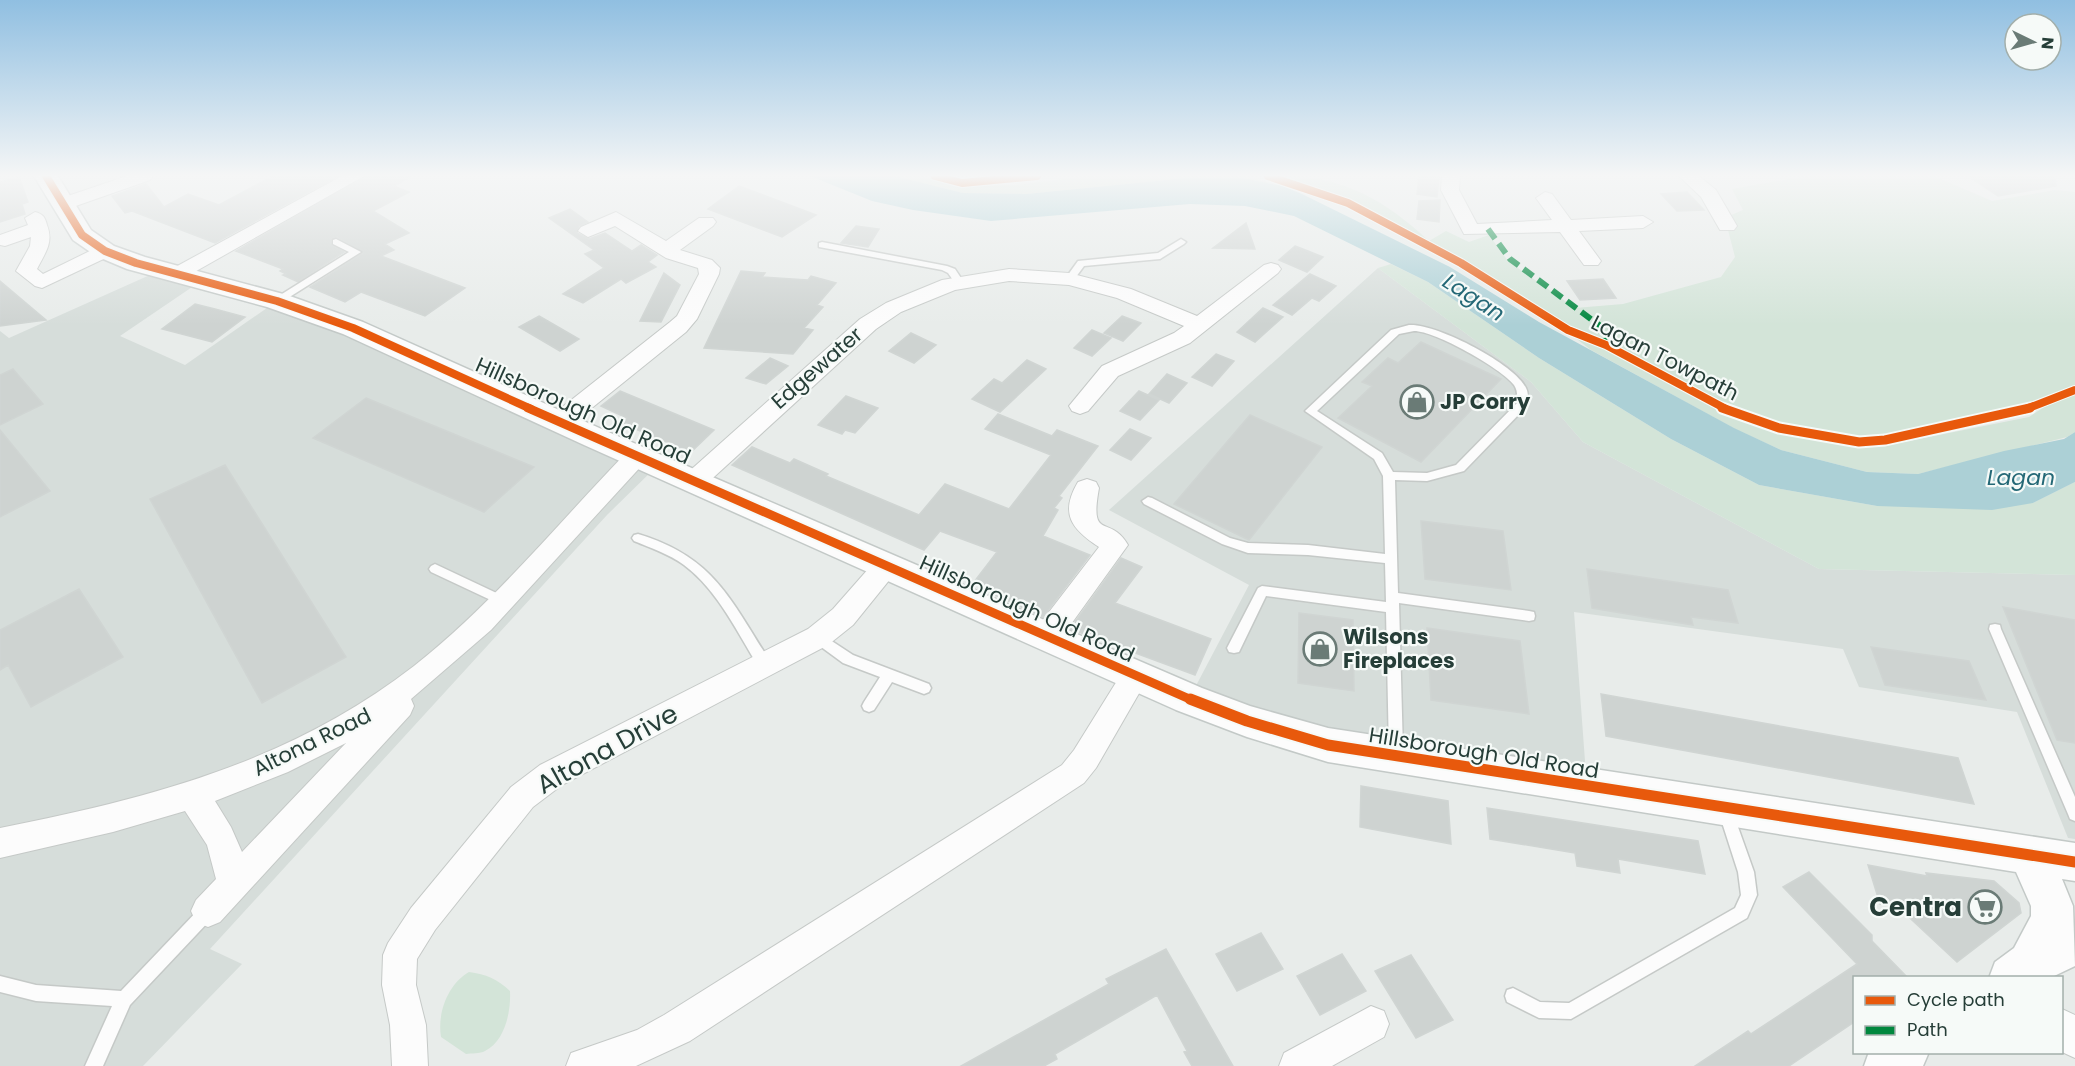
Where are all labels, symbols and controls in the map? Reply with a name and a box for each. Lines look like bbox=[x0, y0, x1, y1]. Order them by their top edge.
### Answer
north arrow bbox=[2003, 12, 2063, 72]
text: N bbox=[2035, 36, 2059, 50]
water label: Lagan bbox=[1437, 266, 1511, 329]
street label: Lagan Towpath bbox=[1586, 308, 1744, 407]
street label: Edgewater bbox=[765, 320, 869, 415]
street label: Hillsborough Old Road bbox=[471, 350, 695, 471]
shop icon: JP Corry bbox=[1399, 384, 1435, 420]
place label: JP Corry bbox=[1440, 387, 1531, 416]
water label: Lagan bbox=[1987, 462, 2055, 493]
street label: Hillsborough Old Road bbox=[915, 548, 1139, 669]
place label: Wilsons Fireplaces bbox=[1343, 622, 1455, 675]
shop icon: Wilsons Fireplaces bbox=[1302, 631, 1338, 667]
street label: Altona Drive bbox=[530, 695, 684, 803]
street label: Altona Road bbox=[248, 700, 376, 783]
street label: Hillsborough Old Road bbox=[1367, 720, 1601, 785]
place label: Centra bbox=[1869, 889, 1962, 925]
supermarket icon: Centra bbox=[1967, 889, 2003, 925]
legend bbox=[1853, 976, 2063, 1054]
text: Cycle path bbox=[1907, 987, 2005, 1012]
text: Path bbox=[1907, 1017, 1948, 1042]

